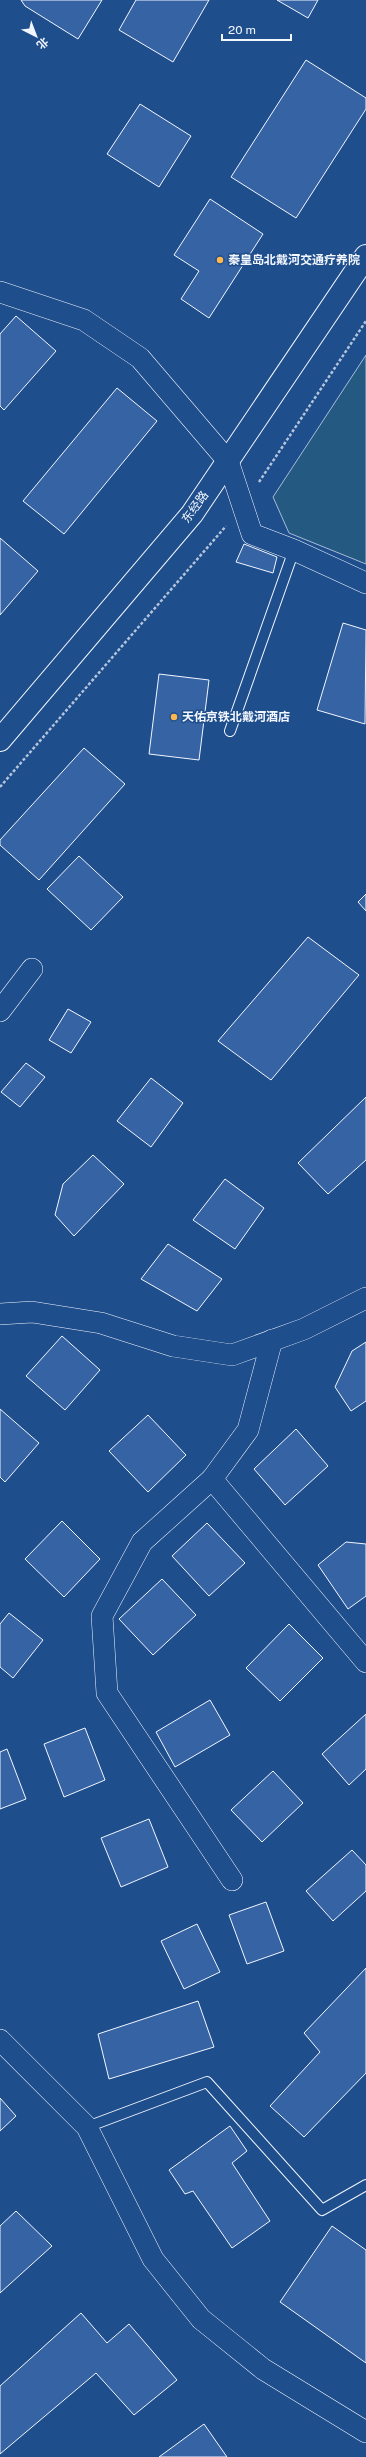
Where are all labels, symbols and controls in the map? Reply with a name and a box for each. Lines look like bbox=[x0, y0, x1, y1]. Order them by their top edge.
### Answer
north arrow bbox=[16, 16, 56, 56]
scale bar bbox=[222, 16, 291, 42]
text: 20 m bbox=[228, 23, 256, 37]
text: 北 bbox=[35, 35, 51, 52]
place label: 秦皇岛北戴河交通疗养院 bbox=[228, 253, 360, 267]
marker: 秦皇岛北戴河交通疗养院 bbox=[215, 255, 225, 265]
street label: 东经路 bbox=[179, 488, 211, 526]
place label: 天佑京铁北戴河酒店 bbox=[182, 710, 290, 724]
marker: 天佑京铁北戴河酒店 bbox=[169, 712, 179, 722]

